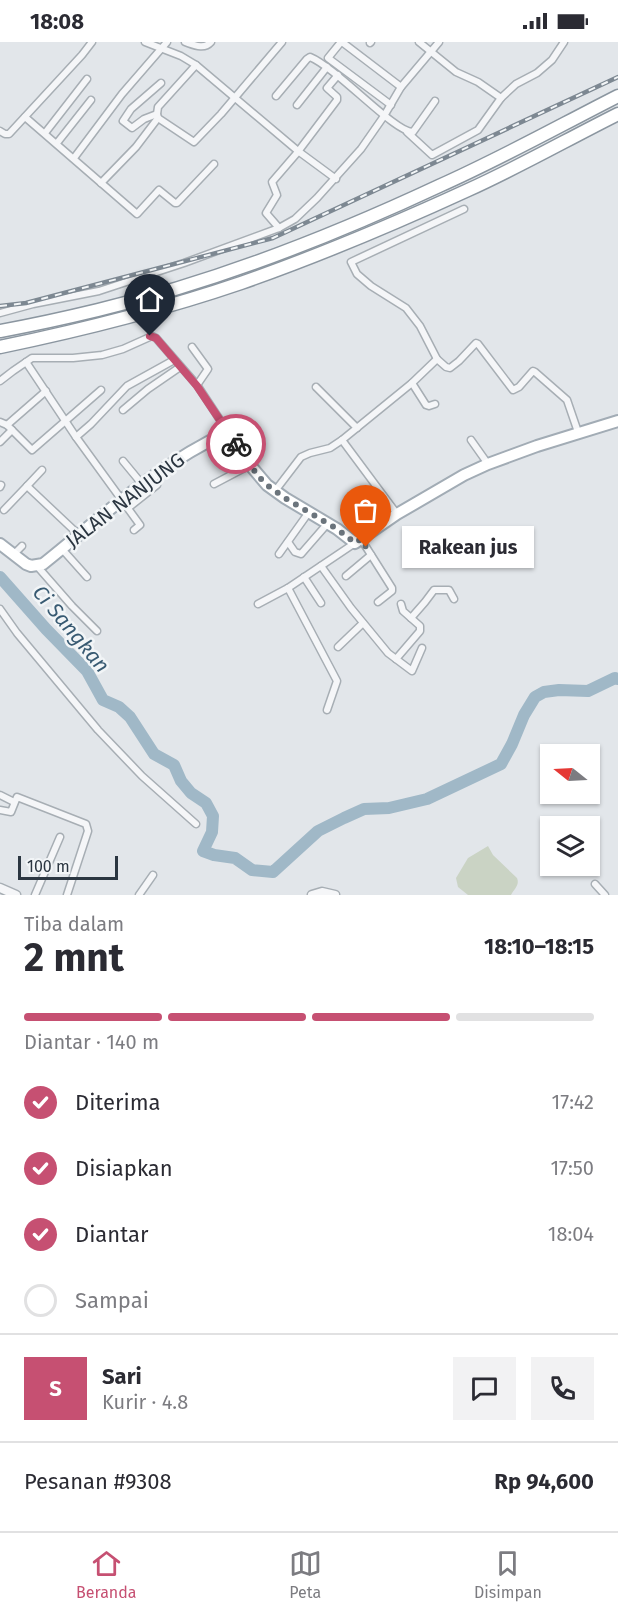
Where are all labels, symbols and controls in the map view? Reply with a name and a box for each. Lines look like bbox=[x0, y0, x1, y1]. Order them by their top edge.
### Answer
text: 18:08 bbox=[30, 8, 84, 35]
pin bbox=[124, 274, 175, 336]
icon: home bbox=[133, 283, 166, 316]
courier bbox=[206, 414, 266, 474]
icon: bike bbox=[220, 428, 253, 461]
street label: JALAN NANJUNG bbox=[61, 448, 189, 552]
pin bbox=[340, 485, 391, 547]
icon: bag bbox=[349, 494, 382, 527]
callout: Rakean jus bbox=[402, 526, 534, 568]
text: Rakean jus bbox=[419, 535, 517, 559]
water label: Ci Sangkan bbox=[27, 580, 115, 678]
north arrow bbox=[540, 744, 600, 804]
map controls bbox=[540, 744, 600, 876]
button: layers bbox=[540, 816, 600, 876]
scale bar bbox=[18, 853, 118, 881]
text: 100 m bbox=[27, 857, 70, 876]
text: Tiba dalam bbox=[24, 912, 124, 936]
text: 18:10–18:15 bbox=[484, 933, 594, 960]
text: 2 mnt bbox=[24, 935, 124, 981]
text: Diantar · 140 m bbox=[24, 1030, 159, 1054]
icon: check bbox=[24, 1086, 57, 1119]
text: Diterima bbox=[75, 1089, 161, 1116]
text: 17:42 bbox=[552, 1090, 594, 1114]
icon: check bbox=[24, 1152, 57, 1185]
text: Disiapkan bbox=[75, 1155, 173, 1182]
text: 17:50 bbox=[550, 1156, 594, 1180]
icon: check bbox=[24, 1218, 57, 1251]
text: Diantar bbox=[75, 1221, 148, 1248]
text: 18:04 bbox=[548, 1222, 594, 1246]
text: Sampai bbox=[75, 1287, 149, 1314]
button: chat bbox=[453, 1357, 516, 1420]
button: phone bbox=[531, 1357, 594, 1420]
text: Sari bbox=[102, 1363, 142, 1390]
text: S bbox=[49, 1375, 62, 1402]
text: Kurir · 4.8 bbox=[102, 1390, 188, 1414]
text: Pesanan #9308 bbox=[24, 1468, 172, 1495]
text: Rp 94,600 bbox=[494, 1468, 594, 1495]
tab: Beranda bbox=[76, 1547, 137, 1602]
tab: Peta bbox=[289, 1547, 322, 1602]
tab: Disimpan bbox=[474, 1547, 542, 1602]

